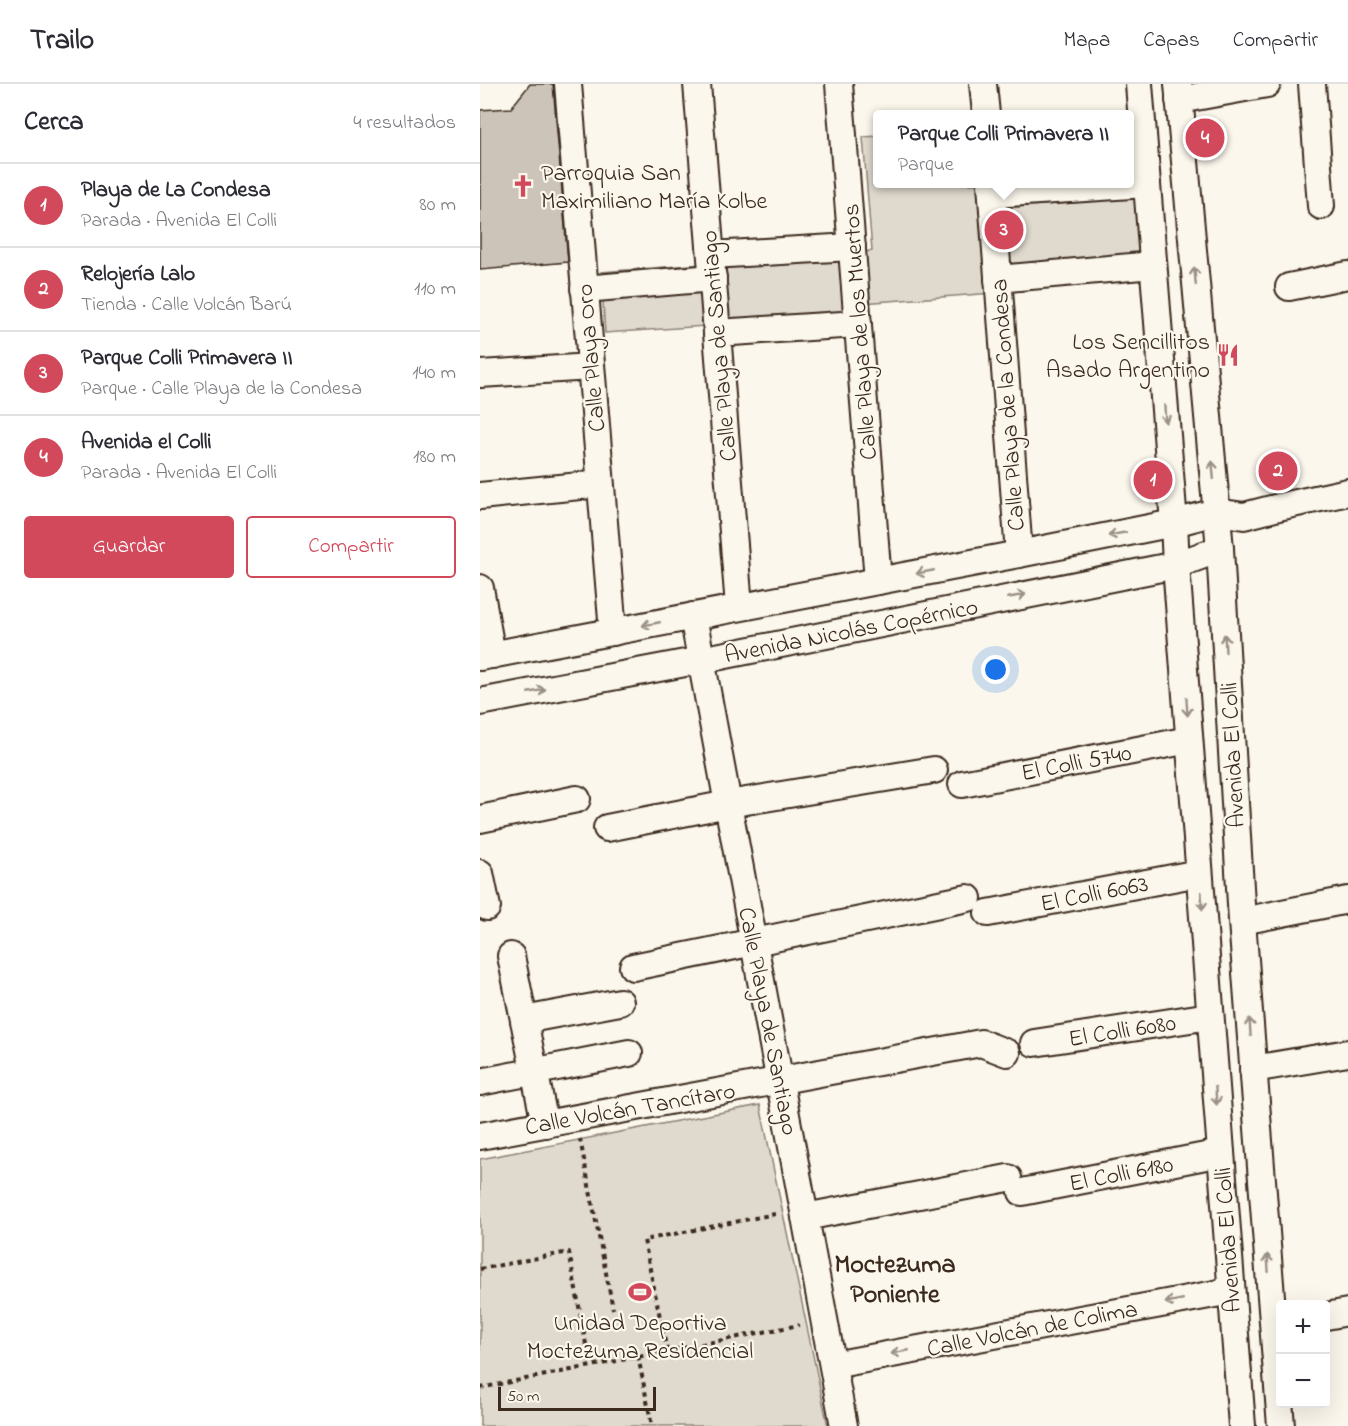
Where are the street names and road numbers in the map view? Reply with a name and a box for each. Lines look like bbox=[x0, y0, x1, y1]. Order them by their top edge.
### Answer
street label: Calle Playa de los Muertos bbox=[835, 202, 889, 461]
street label: Calle Playa de Santiago bbox=[693, 229, 749, 463]
street label: Calle Playa de la Condesa bbox=[983, 277, 1037, 532]
street label: Calle Playa Oro bbox=[569, 282, 617, 433]
street label: Avenida Nicolás Copérnico bbox=[722, 591, 981, 674]
street label: Avenida El Colli bbox=[1213, 681, 1256, 829]
street label: El Colli 5740 bbox=[1018, 737, 1135, 792]
street label: El Colli 6063 bbox=[1037, 868, 1151, 923]
street label: Calle Playa de Santiago bbox=[726, 904, 806, 1139]
street label: El Colli 6080 bbox=[1066, 1007, 1179, 1058]
street label: Calle Volcán Tancítaro bbox=[522, 1075, 738, 1146]
street label: El Colli 6180 bbox=[1066, 1148, 1177, 1203]
street label: Avenida El Colli bbox=[1207, 1166, 1252, 1314]
street label: Calle Volcán de Colima bbox=[924, 1293, 1141, 1368]

